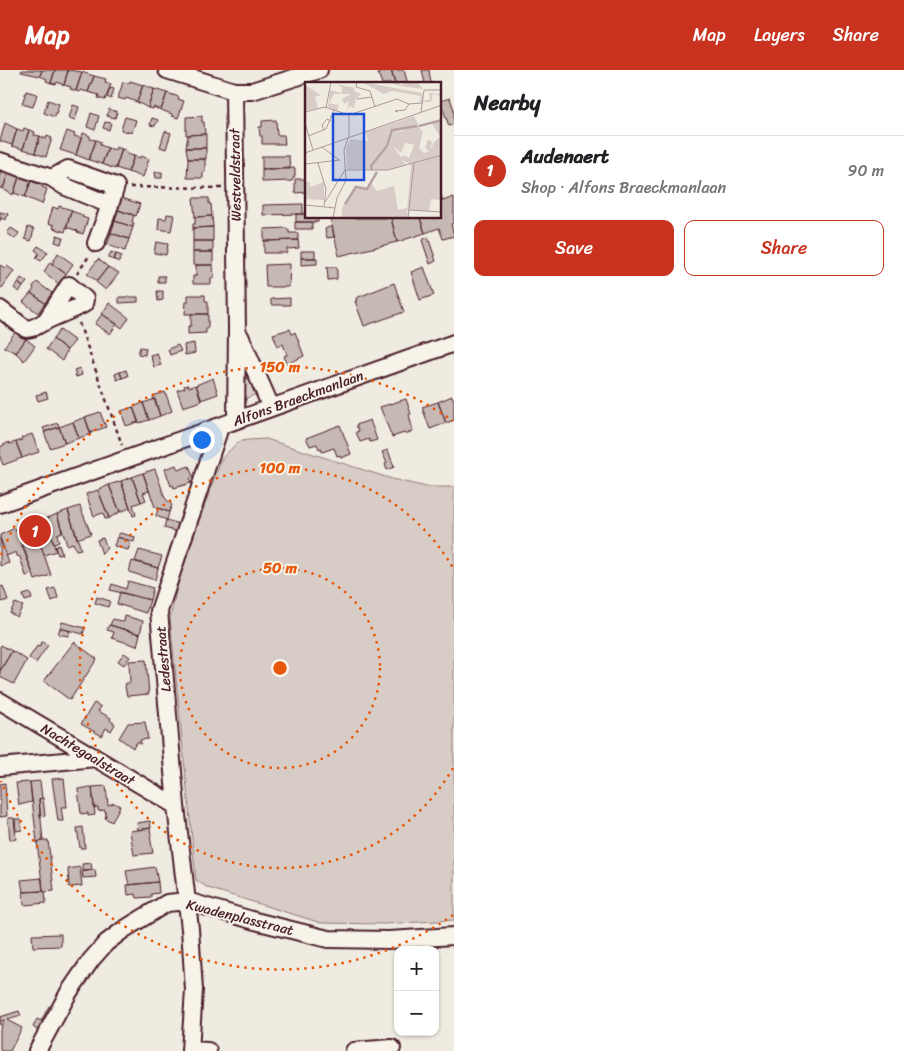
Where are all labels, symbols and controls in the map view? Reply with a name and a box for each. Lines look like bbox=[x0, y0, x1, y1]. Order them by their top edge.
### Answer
text: Map bbox=[25, 14, 69, 56]
text: Map bbox=[693, 19, 726, 51]
text: Layers bbox=[754, 19, 805, 51]
text: Share bbox=[833, 19, 879, 51]
inset map bbox=[305, 82, 442, 219]
text: Nearby bbox=[474, 84, 540, 122]
street label: Westveldstraat bbox=[222, 127, 249, 222]
text: Audenaert bbox=[521, 140, 609, 173]
text: 1 bbox=[487, 156, 493, 185]
text: 90 m bbox=[848, 156, 884, 185]
text: Shop · Alfons Braeckmanlaan bbox=[521, 173, 726, 202]
button: Save bbox=[474, 220, 674, 276]
button: Share bbox=[684, 220, 884, 276]
text: 150 m bbox=[260, 354, 301, 380]
street label: Alfons Braeckmanlaan bbox=[228, 363, 368, 434]
your location bbox=[189, 427, 215, 453]
text: 100 m bbox=[260, 455, 301, 481]
pin: 1 bbox=[19, 512, 51, 550]
text: 50 m bbox=[263, 555, 298, 581]
street label: Ledestraat bbox=[148, 625, 179, 693]
centre of rings bbox=[271, 659, 289, 677]
street label: Nachtegaalstraat bbox=[36, 716, 141, 793]
street label: Kwadenplasstraat bbox=[183, 892, 296, 943]
map controls bbox=[394, 946, 439, 1036]
button: + bbox=[394, 946, 439, 991]
button: − bbox=[394, 991, 439, 1036]

